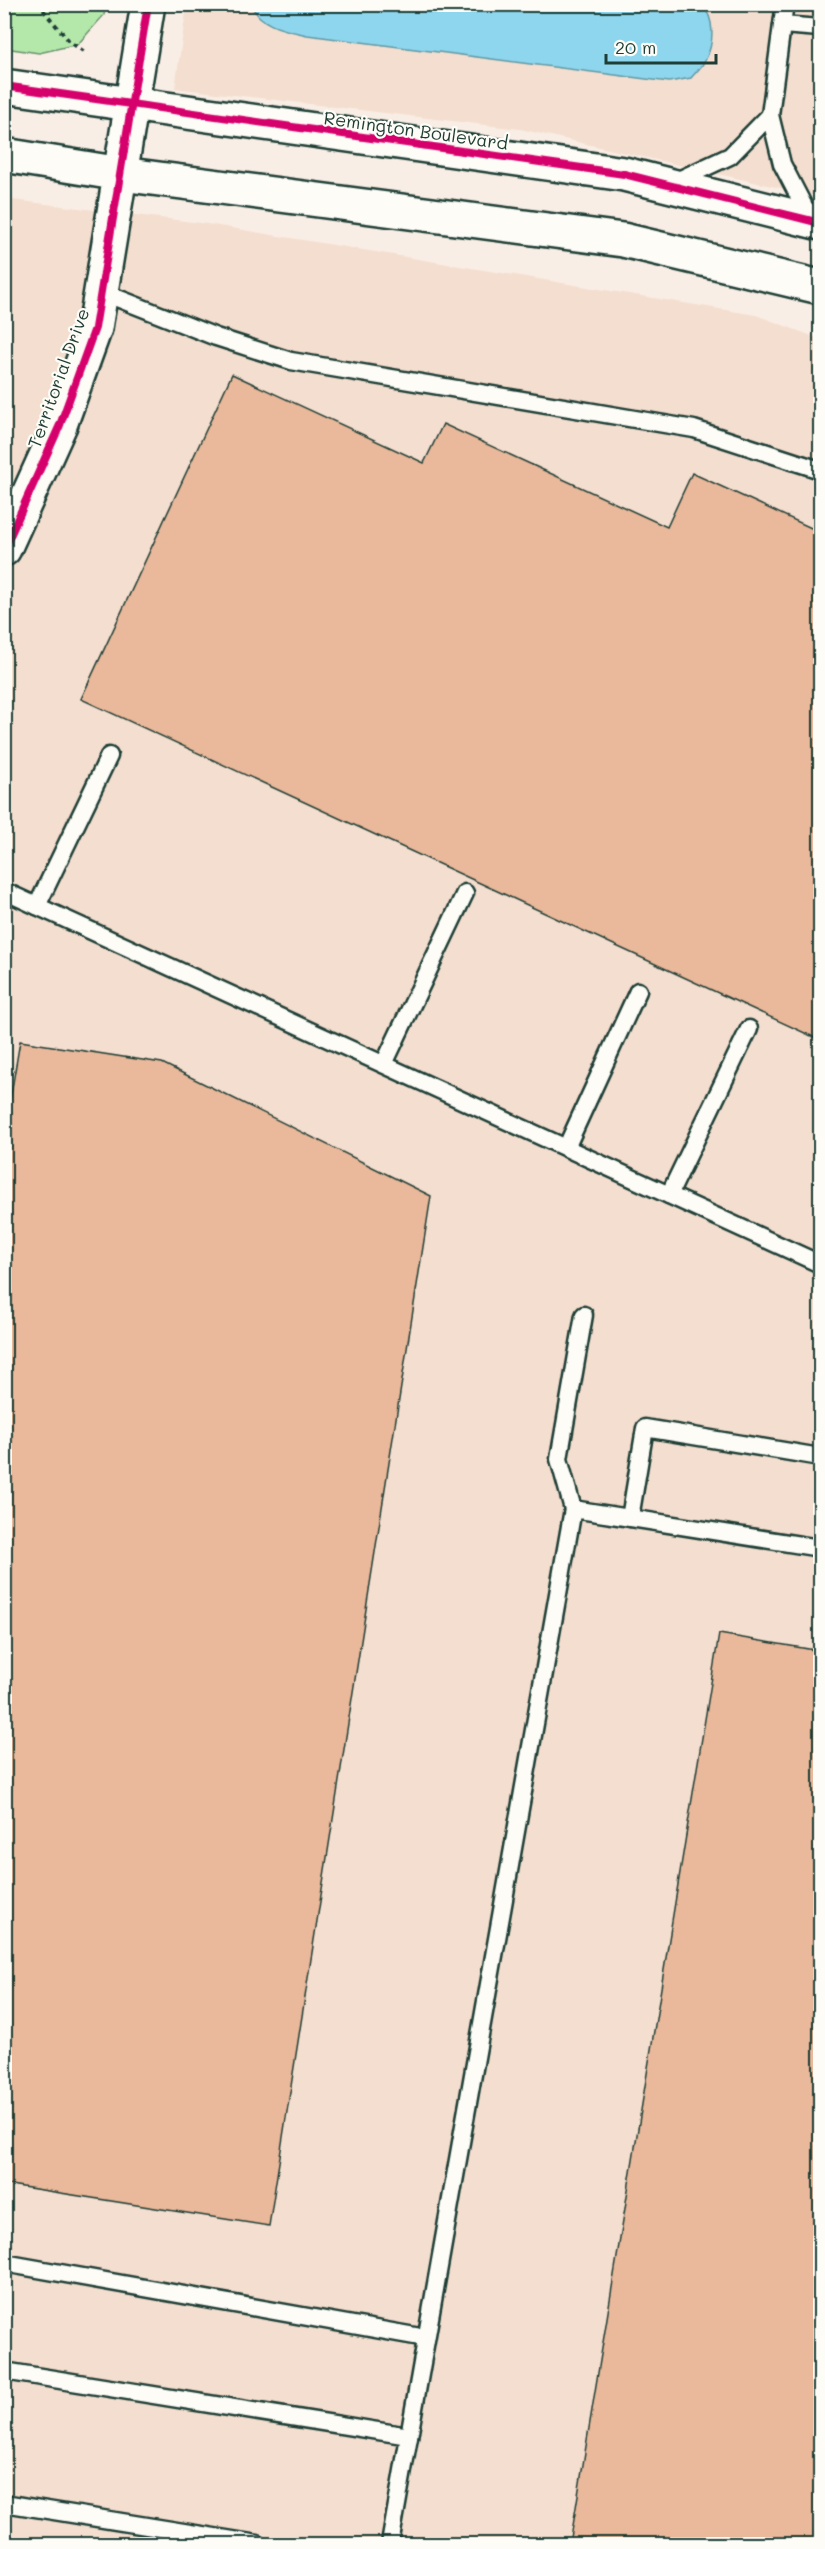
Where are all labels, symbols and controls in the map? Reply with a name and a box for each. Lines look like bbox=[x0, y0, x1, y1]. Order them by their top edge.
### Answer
scale bar bbox=[606, 27, 716, 65]
text: 20 m bbox=[615, 35, 656, 59]
street label: Remington Boulevard bbox=[322, 105, 510, 155]
street label: Territorial Drive bbox=[22, 305, 94, 451]

